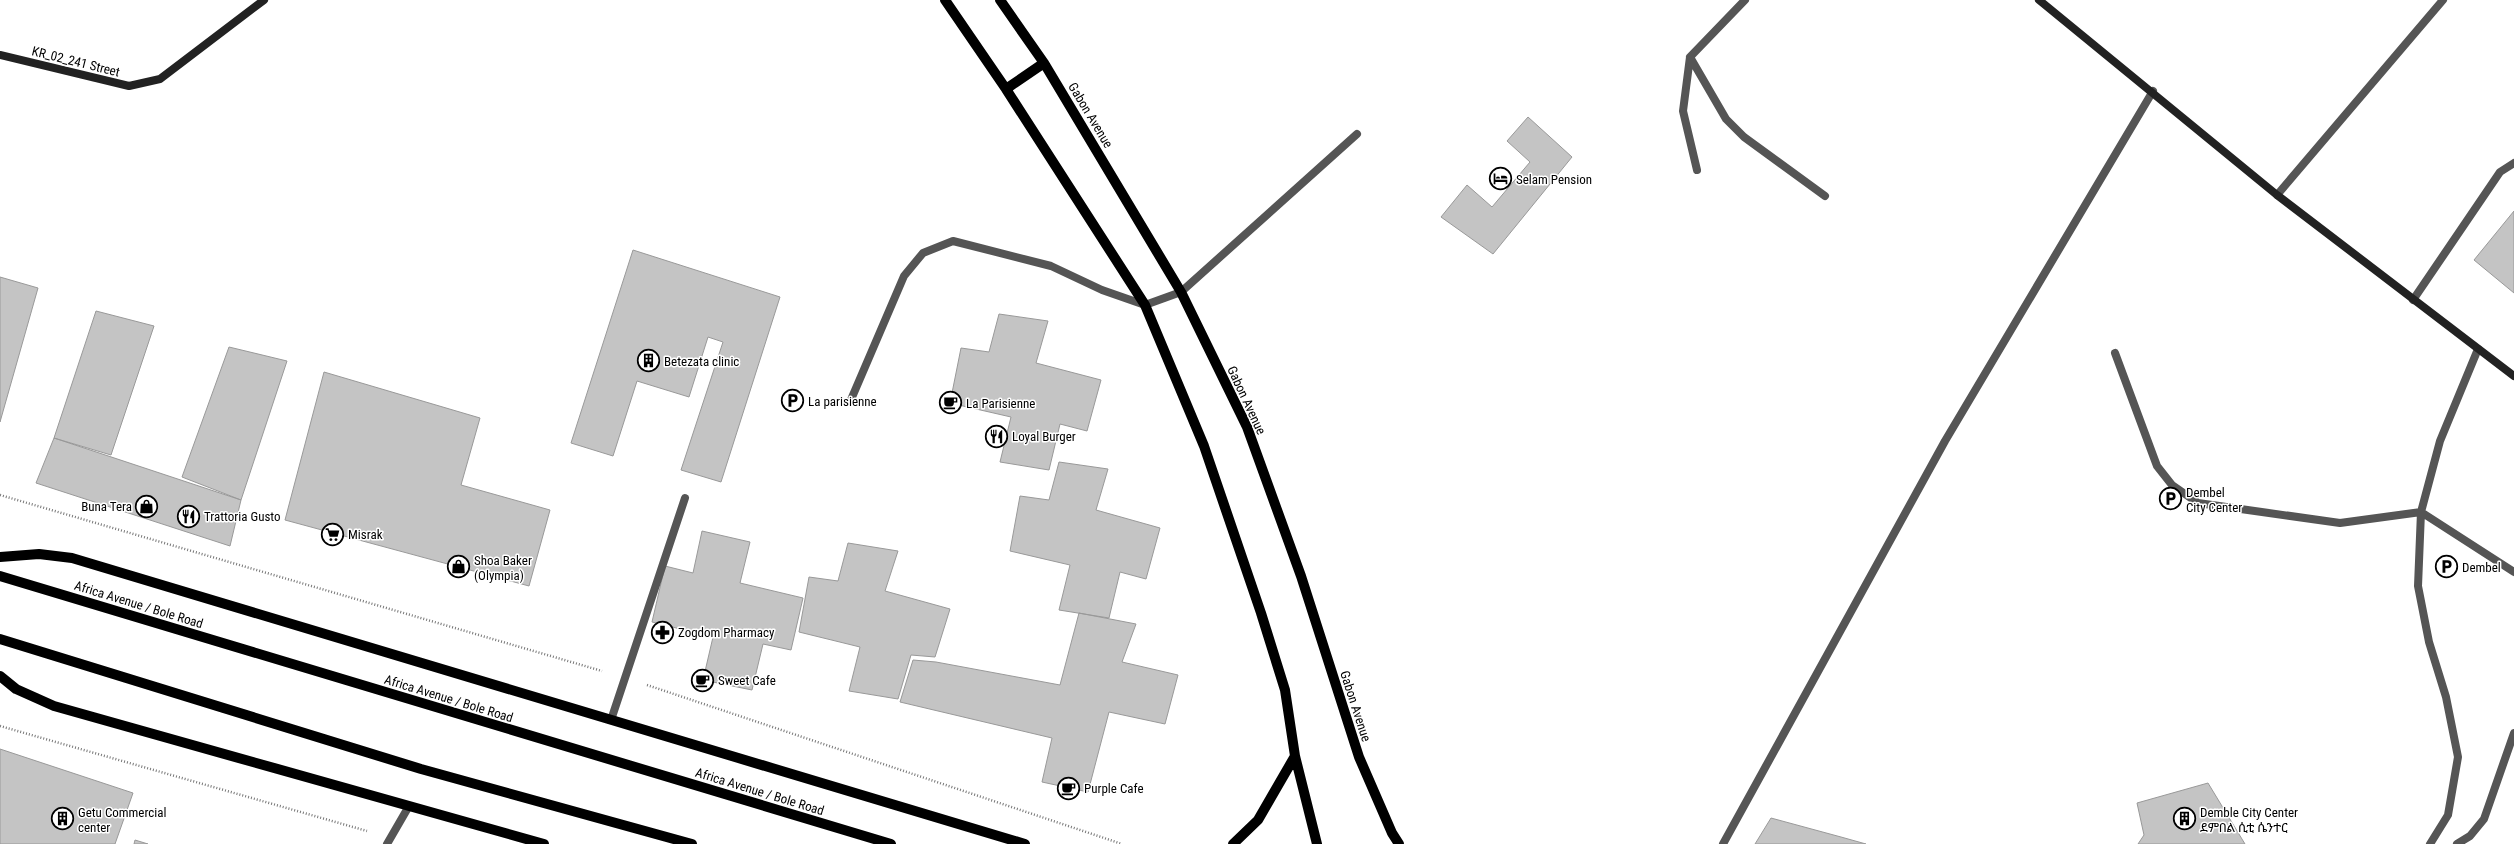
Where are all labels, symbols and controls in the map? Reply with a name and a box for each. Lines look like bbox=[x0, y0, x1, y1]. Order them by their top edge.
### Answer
street label: KR_02_241 Street bbox=[30, 43, 122, 80]
street label: Gabon Avenue bbox=[1065, 80, 1116, 151]
hotel icon: Selam Pension bbox=[1487, 166, 1513, 192]
place label: Selam Pension bbox=[1516, 172, 1592, 187]
building icon: Betezata clinic bbox=[636, 348, 662, 374]
place label: Betezata clinic bbox=[664, 354, 739, 369]
street label: Gabon Avenue bbox=[1224, 364, 1269, 437]
parking icon: La parisienne bbox=[780, 388, 806, 414]
cafe icon: La Parisienne bbox=[937, 390, 963, 416]
place label: La parisienne bbox=[808, 394, 877, 409]
place label: La Parisienne bbox=[966, 396, 1035, 411]
restaurant icon: Loyal Burger bbox=[984, 423, 1010, 449]
place label: Loyal Burger bbox=[1012, 429, 1076, 444]
place label: Dembel City Center bbox=[2186, 485, 2242, 515]
parking icon: Dembel City Center bbox=[2158, 486, 2184, 512]
shop icon: Buna Tera bbox=[134, 493, 160, 519]
place label: Buna Tera bbox=[81, 499, 132, 514]
restaurant icon: Trattoria Gusto bbox=[176, 503, 202, 529]
place label: Trattoria Gusto bbox=[204, 509, 281, 524]
supermarket icon: Misrak bbox=[320, 521, 346, 547]
place label: Misrak bbox=[348, 527, 383, 542]
place label: Shoa Baker (Olympia) bbox=[474, 553, 532, 583]
shop icon: Shoa Baker (Olympia) bbox=[445, 554, 471, 580]
parking icon: Dembel bbox=[2434, 554, 2460, 580]
place label: Dembel bbox=[2462, 560, 2501, 575]
street label: Africa Avenue / Bole Road bbox=[73, 578, 205, 631]
pharmacy icon: Zogdom Pharmacy bbox=[650, 619, 676, 645]
place label: Zogdom Pharmacy bbox=[678, 625, 775, 640]
cafe icon: Sweet Cafe bbox=[690, 667, 716, 693]
street label: Gabon Avenue bbox=[1337, 669, 1374, 743]
street label: Africa Avenue / Bole Road bbox=[383, 672, 515, 725]
place label: Sweet Cafe bbox=[718, 673, 776, 688]
street label: Africa Avenue / Bole Road bbox=[694, 765, 826, 818]
cafe icon: Purple Cafe bbox=[1056, 775, 1082, 801]
place label: Purple Cafe bbox=[1084, 781, 1144, 796]
place label: Getu Commercial center bbox=[78, 805, 167, 835]
place label: Demble City Center ደምበል ሲቲ ሴንተር bbox=[2200, 805, 2298, 835]
building icon: Getu Commercial center bbox=[49, 806, 75, 832]
building icon: Demble City Center ደምበል ሲቲ ሴንተር bbox=[2172, 806, 2198, 832]

